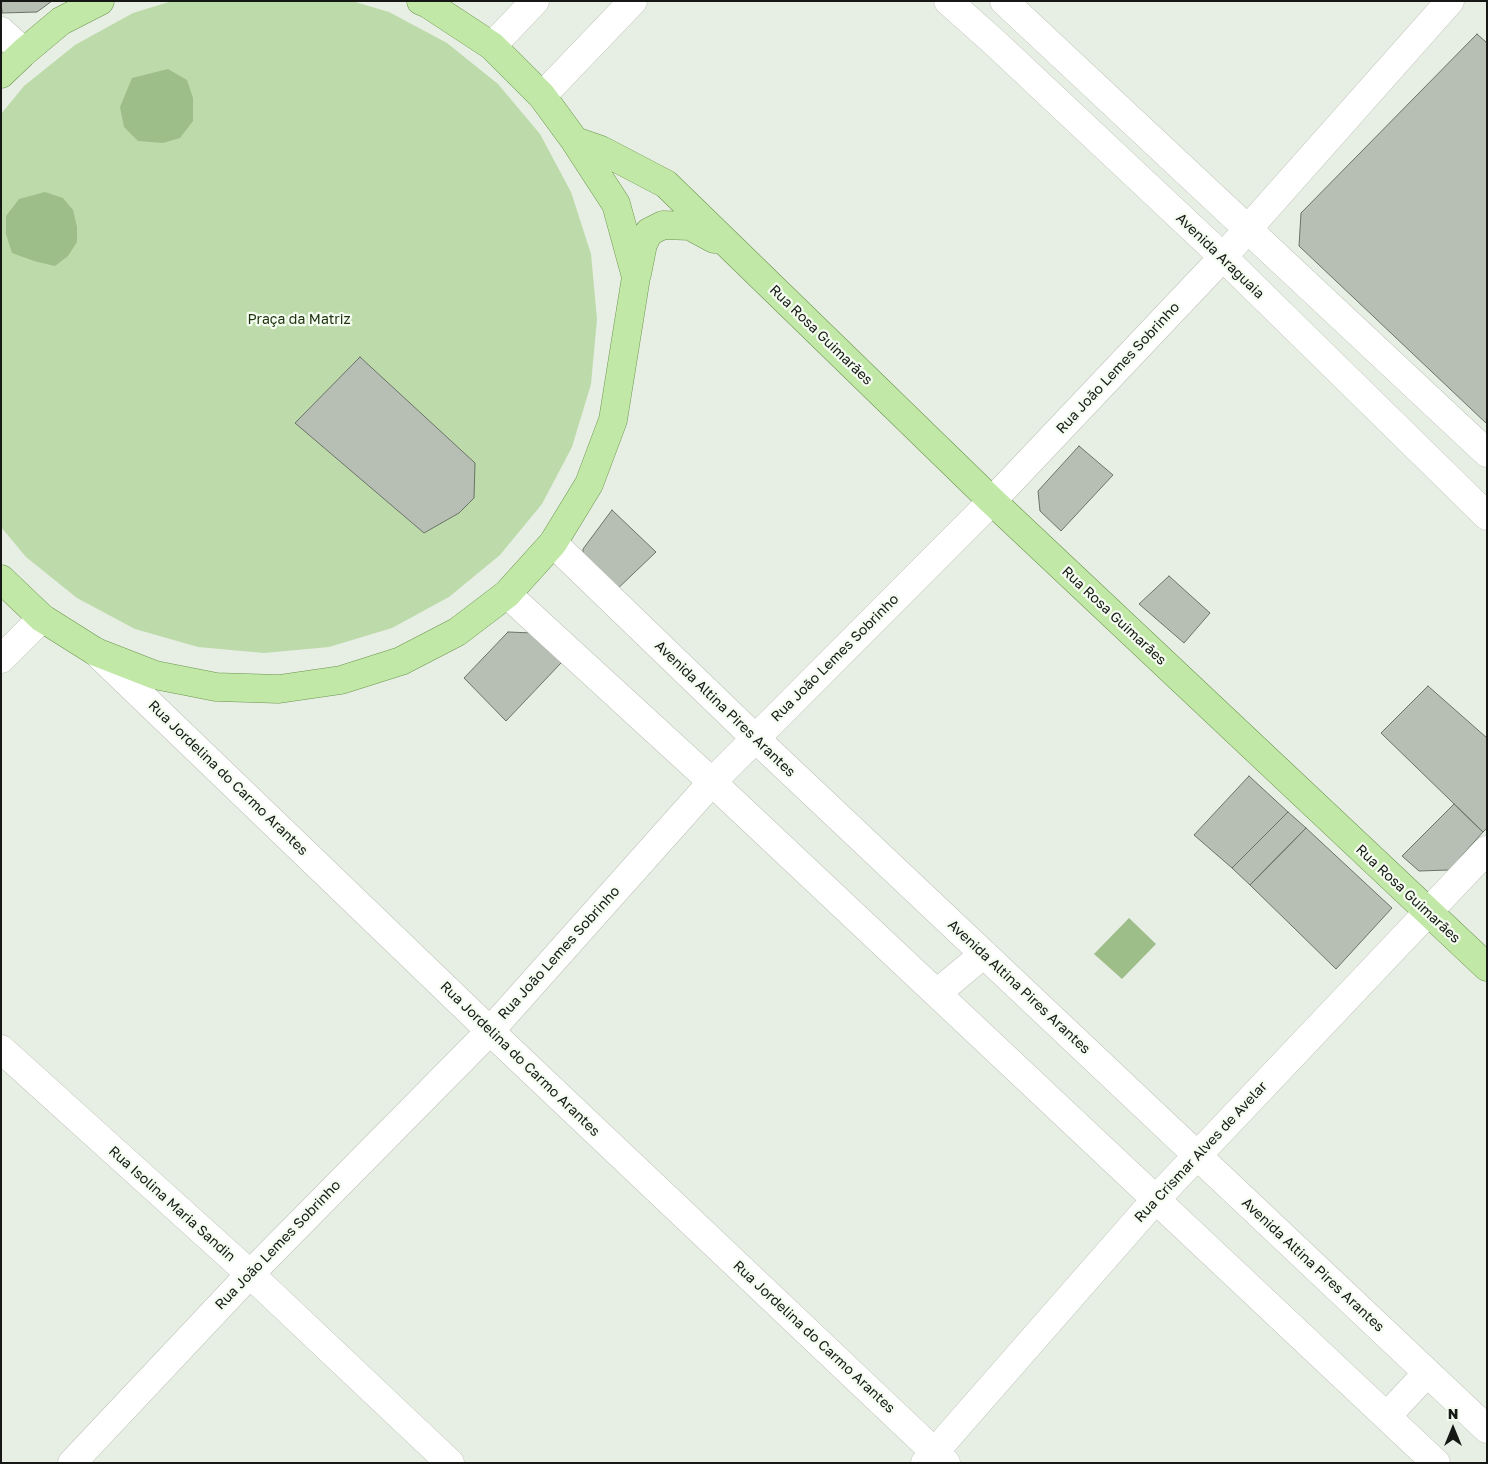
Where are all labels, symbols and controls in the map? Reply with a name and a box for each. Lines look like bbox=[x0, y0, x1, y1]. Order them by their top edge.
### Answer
street label: Avenida Araguaia bbox=[1172, 210, 1268, 302]
street label: Rua Rosa Guimarães bbox=[766, 281, 876, 389]
street label: Rua João Lemes Sobrinho bbox=[1053, 299, 1183, 437]
park label: Praça da Matriz bbox=[247, 312, 351, 328]
street label: Rua Rosa Guimarães bbox=[1058, 563, 1170, 669]
street label: Rua João Lemes Sobrinho bbox=[768, 591, 902, 725]
street label: Avenida Altina Pires Arantes bbox=[651, 637, 799, 781]
street label: Rua Jordelina do Carmo Arantes bbox=[145, 697, 311, 859]
street label: Rua Rosa Guimarães bbox=[1352, 841, 1464, 947]
street label: Rua João Lemes Sobrinho bbox=[495, 883, 623, 1023]
street label: Avenida Altina Pires Arantes bbox=[944, 916, 1094, 1058]
street label: Rua Jordelina do Carmo Arantes bbox=[437, 978, 603, 1140]
street label: Rua Crismar Alves de Avelar bbox=[1131, 1078, 1271, 1226]
street label: Rua Isolina Maria Sandin bbox=[105, 1143, 239, 1265]
street label: Rua João Lemes Sobrinho bbox=[212, 1177, 344, 1313]
street label: Avenida Altina Pires Arantes bbox=[1238, 1194, 1388, 1336]
street label: Rua Jordelina do Carmo Arantes bbox=[729, 1257, 899, 1417]
north arrow bbox=[1428, 1404, 1478, 1454]
text: N bbox=[1448, 1405, 1458, 1422]

